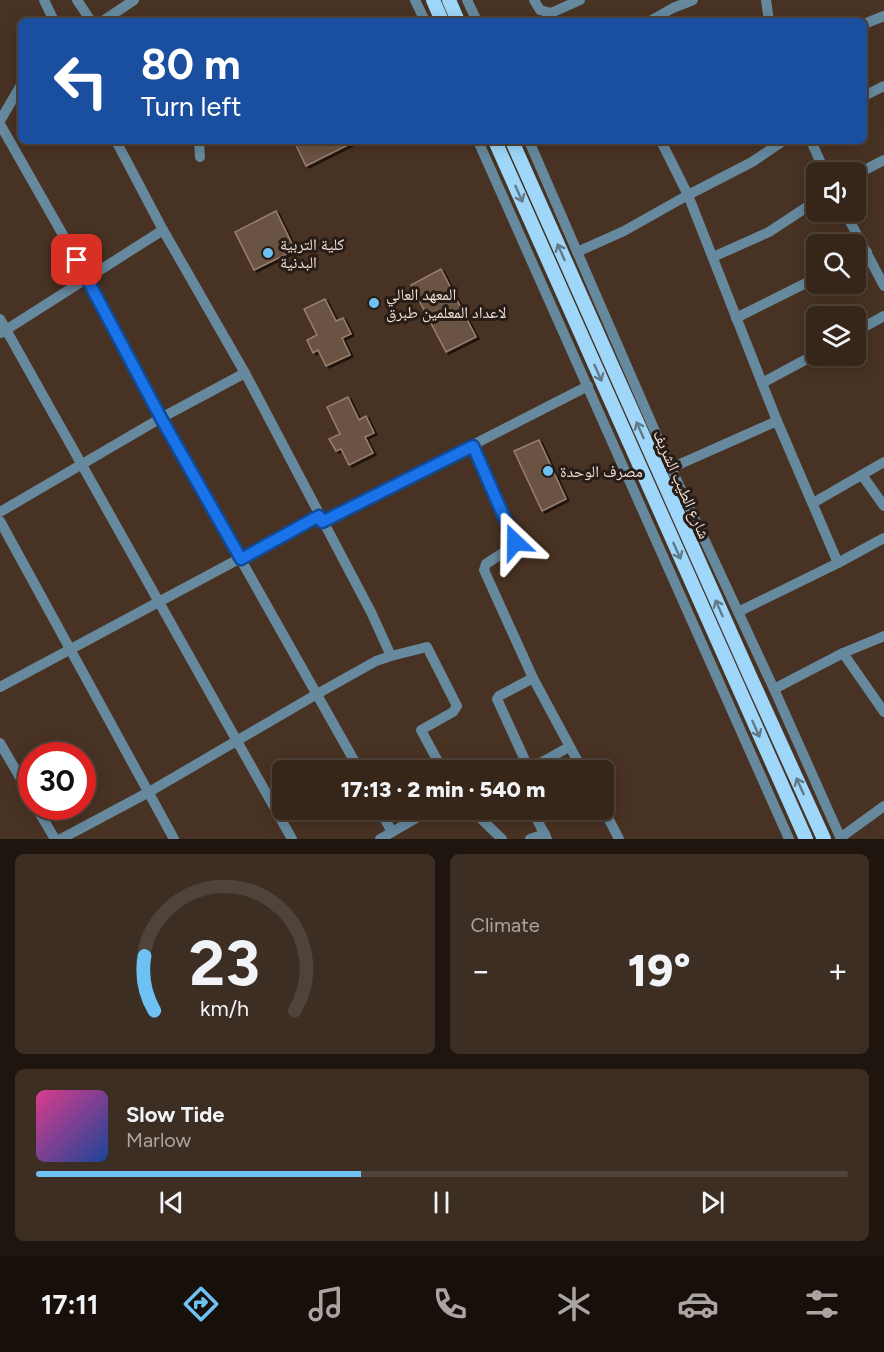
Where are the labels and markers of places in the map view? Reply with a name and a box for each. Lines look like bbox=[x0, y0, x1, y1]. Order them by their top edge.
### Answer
pin bbox=[51, 234, 102, 285]
place label: كلية التربية البدنية bbox=[280, 235, 345, 272]
marker: كلية التربية البدنية bbox=[261, 246, 275, 260]
place label: المعهد العالي لاعداد المعلمين طبرق bbox=[386, 285, 506, 323]
marker: المعهد العالي لاعداد المعلمين طبرق bbox=[367, 296, 381, 310]
place label: مصرف الوحدة bbox=[560, 462, 643, 481]
marker: مصرف الوحدة bbox=[541, 464, 555, 478]

